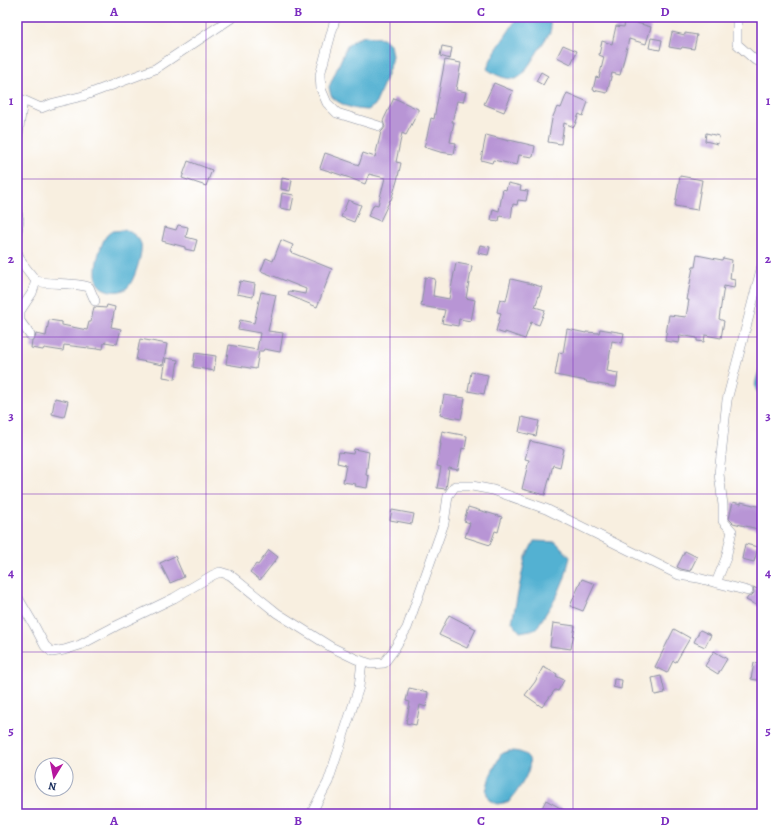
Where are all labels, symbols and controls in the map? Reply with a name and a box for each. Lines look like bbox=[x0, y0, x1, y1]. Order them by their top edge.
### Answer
text: A bbox=[109, 3, 119, 20]
text: B bbox=[294, 3, 302, 20]
text: C bbox=[477, 3, 485, 20]
text: D bbox=[660, 3, 670, 20]
text: 1 bbox=[9, 92, 14, 109]
text: 1 bbox=[766, 92, 771, 109]
text: 2 bbox=[8, 250, 15, 267]
text: 2 bbox=[765, 250, 772, 267]
text: 3 bbox=[8, 407, 14, 424]
text: 3 bbox=[765, 407, 771, 424]
text: 4 bbox=[8, 564, 14, 581]
text: 4 bbox=[765, 564, 771, 581]
text: 5 bbox=[8, 722, 14, 739]
text: 5 bbox=[765, 722, 771, 739]
north arrow bbox=[34, 757, 74, 797]
text: N bbox=[47, 778, 58, 794]
text: A bbox=[109, 812, 119, 829]
text: B bbox=[294, 812, 302, 829]
text: C bbox=[477, 812, 485, 829]
text: D bbox=[660, 812, 670, 829]

